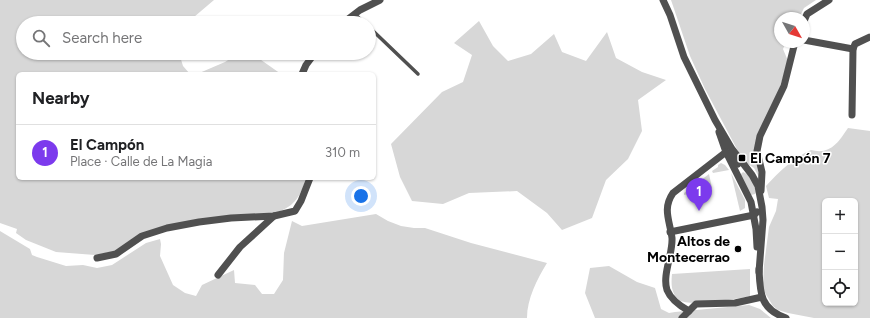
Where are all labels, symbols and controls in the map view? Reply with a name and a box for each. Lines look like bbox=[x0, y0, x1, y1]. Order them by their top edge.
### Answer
north arrow bbox=[774, 12, 810, 48]
search box bbox=[16, 16, 376, 60]
icon: search bbox=[30, 27, 52, 49]
text: Search here bbox=[62, 29, 142, 47]
text: Nearby bbox=[32, 88, 90, 108]
text: El Campón bbox=[70, 136, 144, 154]
text: 1 bbox=[42, 145, 48, 160]
text: 310 m bbox=[325, 145, 360, 160]
place label: El Campón 7 bbox=[750, 150, 831, 167]
marker: El Campón 7 bbox=[737, 153, 747, 163]
text: Place · Calle de La Magia bbox=[70, 154, 212, 169]
pin: 1 bbox=[686, 178, 712, 211]
your location bbox=[351, 186, 371, 206]
map controls bbox=[822, 198, 858, 306]
button: + bbox=[822, 198, 858, 234]
place label: Altos de Montecerrao bbox=[647, 233, 730, 266]
button: − bbox=[822, 234, 858, 270]
marker: Altos de Montecerrao bbox=[733, 244, 743, 254]
button: locate bbox=[822, 270, 858, 306]

